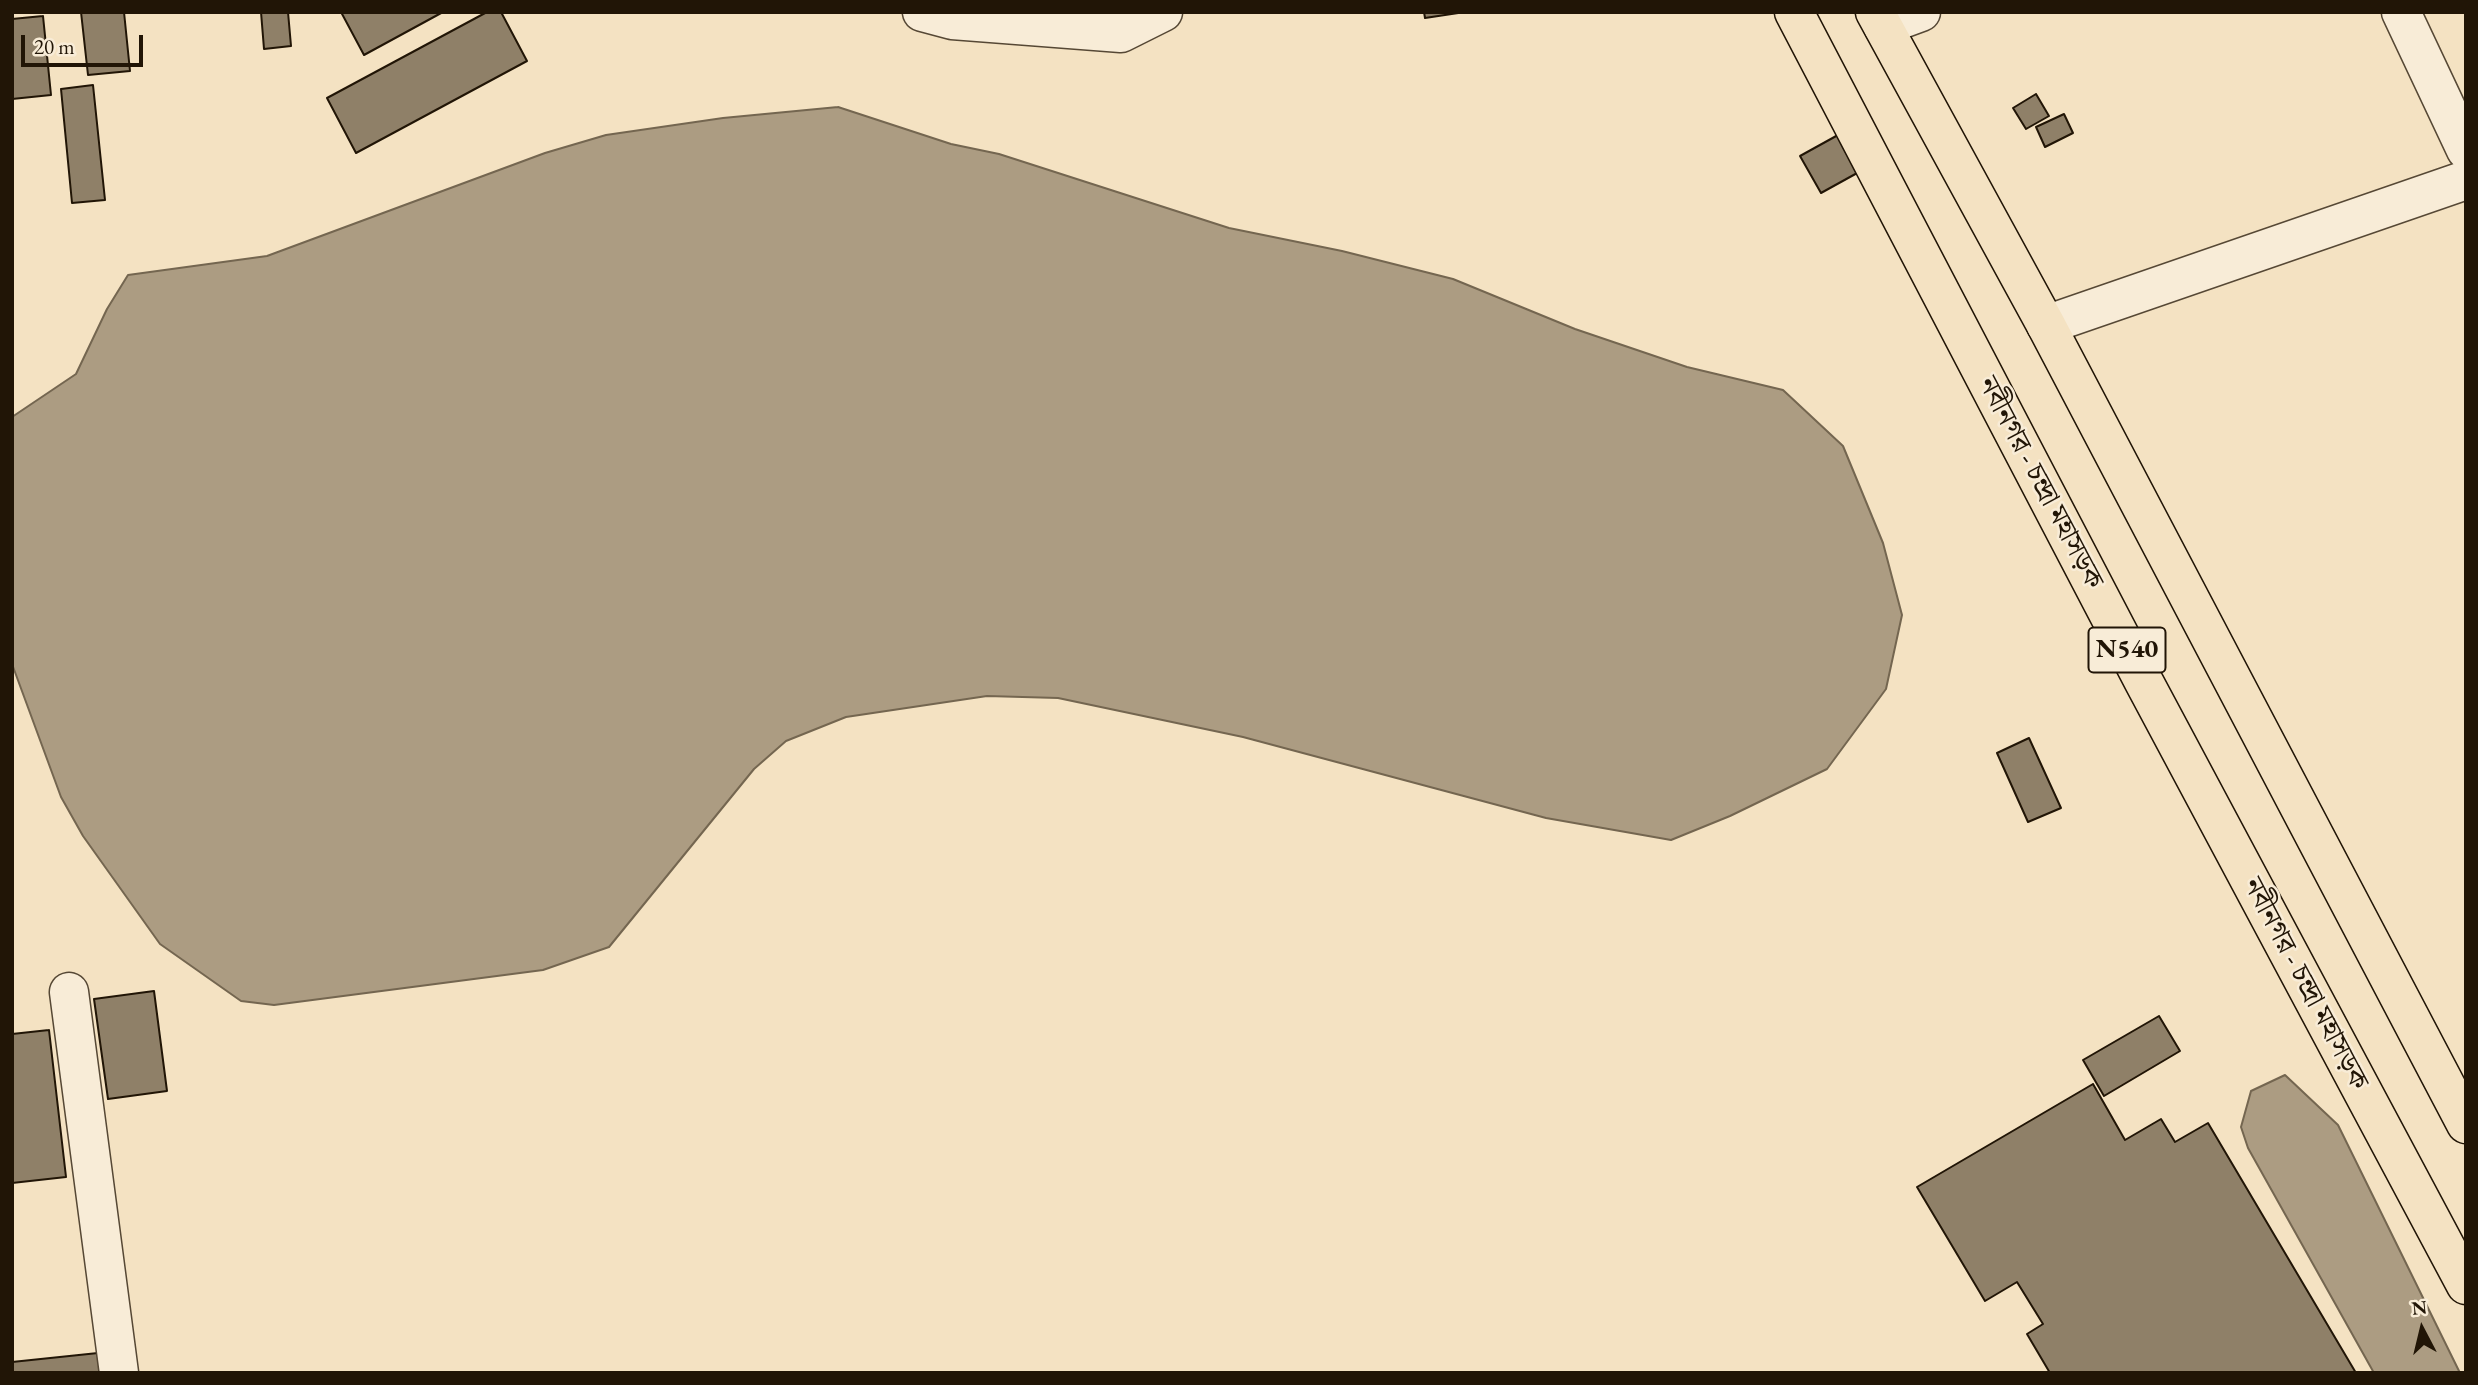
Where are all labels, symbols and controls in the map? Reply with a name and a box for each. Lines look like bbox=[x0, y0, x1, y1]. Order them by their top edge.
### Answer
scale bar bbox=[24, 21, 147, 65]
text: 20 m bbox=[34, 33, 75, 60]
street label: নবীনগর - চন্দ্রা মহাসড়ক bbox=[1970, 371, 2110, 595]
road number: N540 bbox=[2088, 628, 2166, 672]
street label: নবীনগর - চন্দ্রা মহাসড়ক bbox=[2235, 872, 2375, 1096]
north arrow bbox=[2387, 1294, 2457, 1364]
text: N bbox=[2410, 1294, 2429, 1321]

